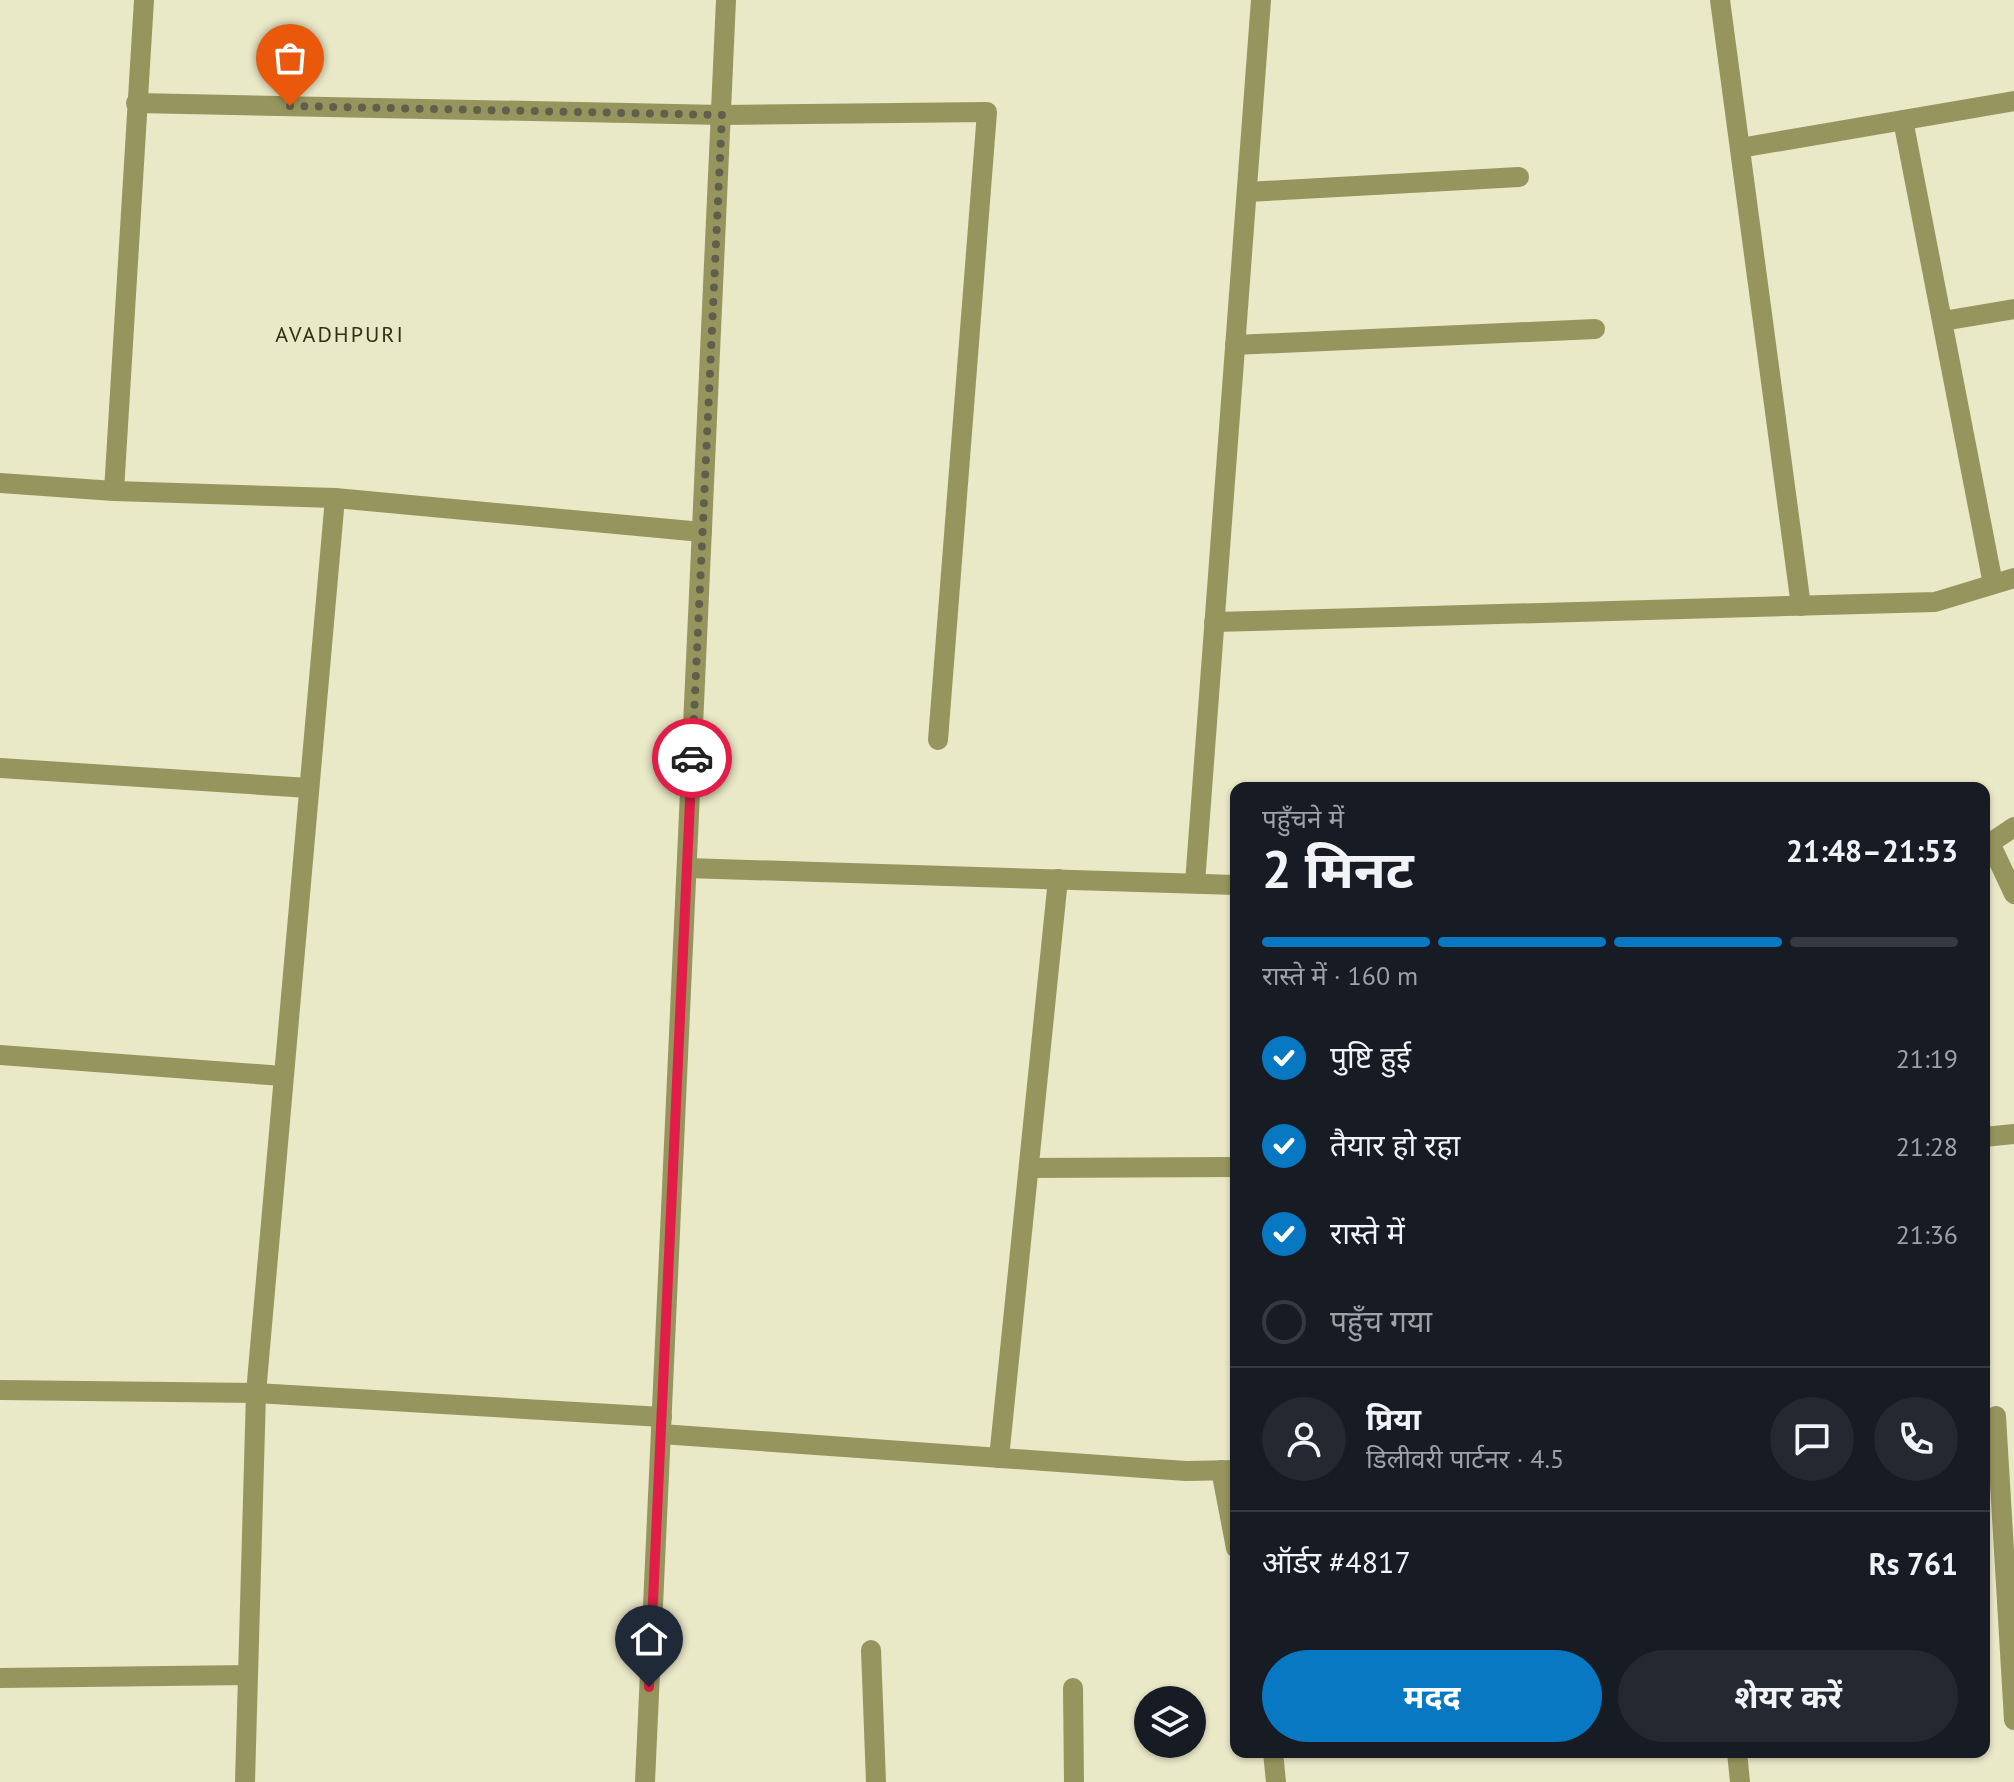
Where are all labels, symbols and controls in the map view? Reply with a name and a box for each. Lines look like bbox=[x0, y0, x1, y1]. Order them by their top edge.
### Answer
pin bbox=[256, 24, 324, 106]
icon: bag bbox=[268, 36, 312, 80]
district label: AVADHPURI bbox=[275, 320, 405, 348]
courier bbox=[652, 718, 732, 798]
icon: car bbox=[670, 736, 714, 780]
text: पहुँचने में bbox=[1262, 802, 1344, 835]
text: 21:48–21:53 bbox=[1786, 831, 1958, 870]
text: 2 मिनट bbox=[1262, 835, 1414, 902]
text: रास्ते में · 160 m bbox=[1262, 959, 1418, 992]
icon: check bbox=[1262, 1036, 1306, 1080]
text: पुष्टि हुई bbox=[1330, 1037, 1411, 1076]
text: 21:19 bbox=[1896, 1042, 1958, 1075]
icon: check bbox=[1262, 1124, 1306, 1168]
text: तैयार हो रहा bbox=[1330, 1125, 1460, 1164]
text: 21:28 bbox=[1896, 1130, 1958, 1163]
icon: check bbox=[1262, 1212, 1306, 1256]
text: रास्ते में bbox=[1330, 1213, 1405, 1252]
text: 21:36 bbox=[1896, 1218, 1958, 1251]
text: पहुँच गया bbox=[1330, 1301, 1432, 1340]
button: person bbox=[1262, 1397, 1346, 1481]
button: chat bbox=[1770, 1397, 1854, 1481]
button: phone bbox=[1874, 1397, 1958, 1481]
text: प्रिया bbox=[1366, 1399, 1421, 1438]
text: डिलीवरी पार्टनर · 4.5 bbox=[1366, 1442, 1564, 1475]
text: ऑर्डर #4817 bbox=[1262, 1542, 1411, 1581]
text: Rs 761 bbox=[1869, 1544, 1958, 1583]
pin bbox=[615, 1605, 683, 1687]
icon: home bbox=[627, 1617, 671, 1661]
button: मदद bbox=[1262, 1650, 1602, 1742]
button: शेयर करें bbox=[1618, 1650, 1958, 1742]
map controls bbox=[1134, 1686, 1206, 1758]
button: layers bbox=[1134, 1686, 1206, 1758]

